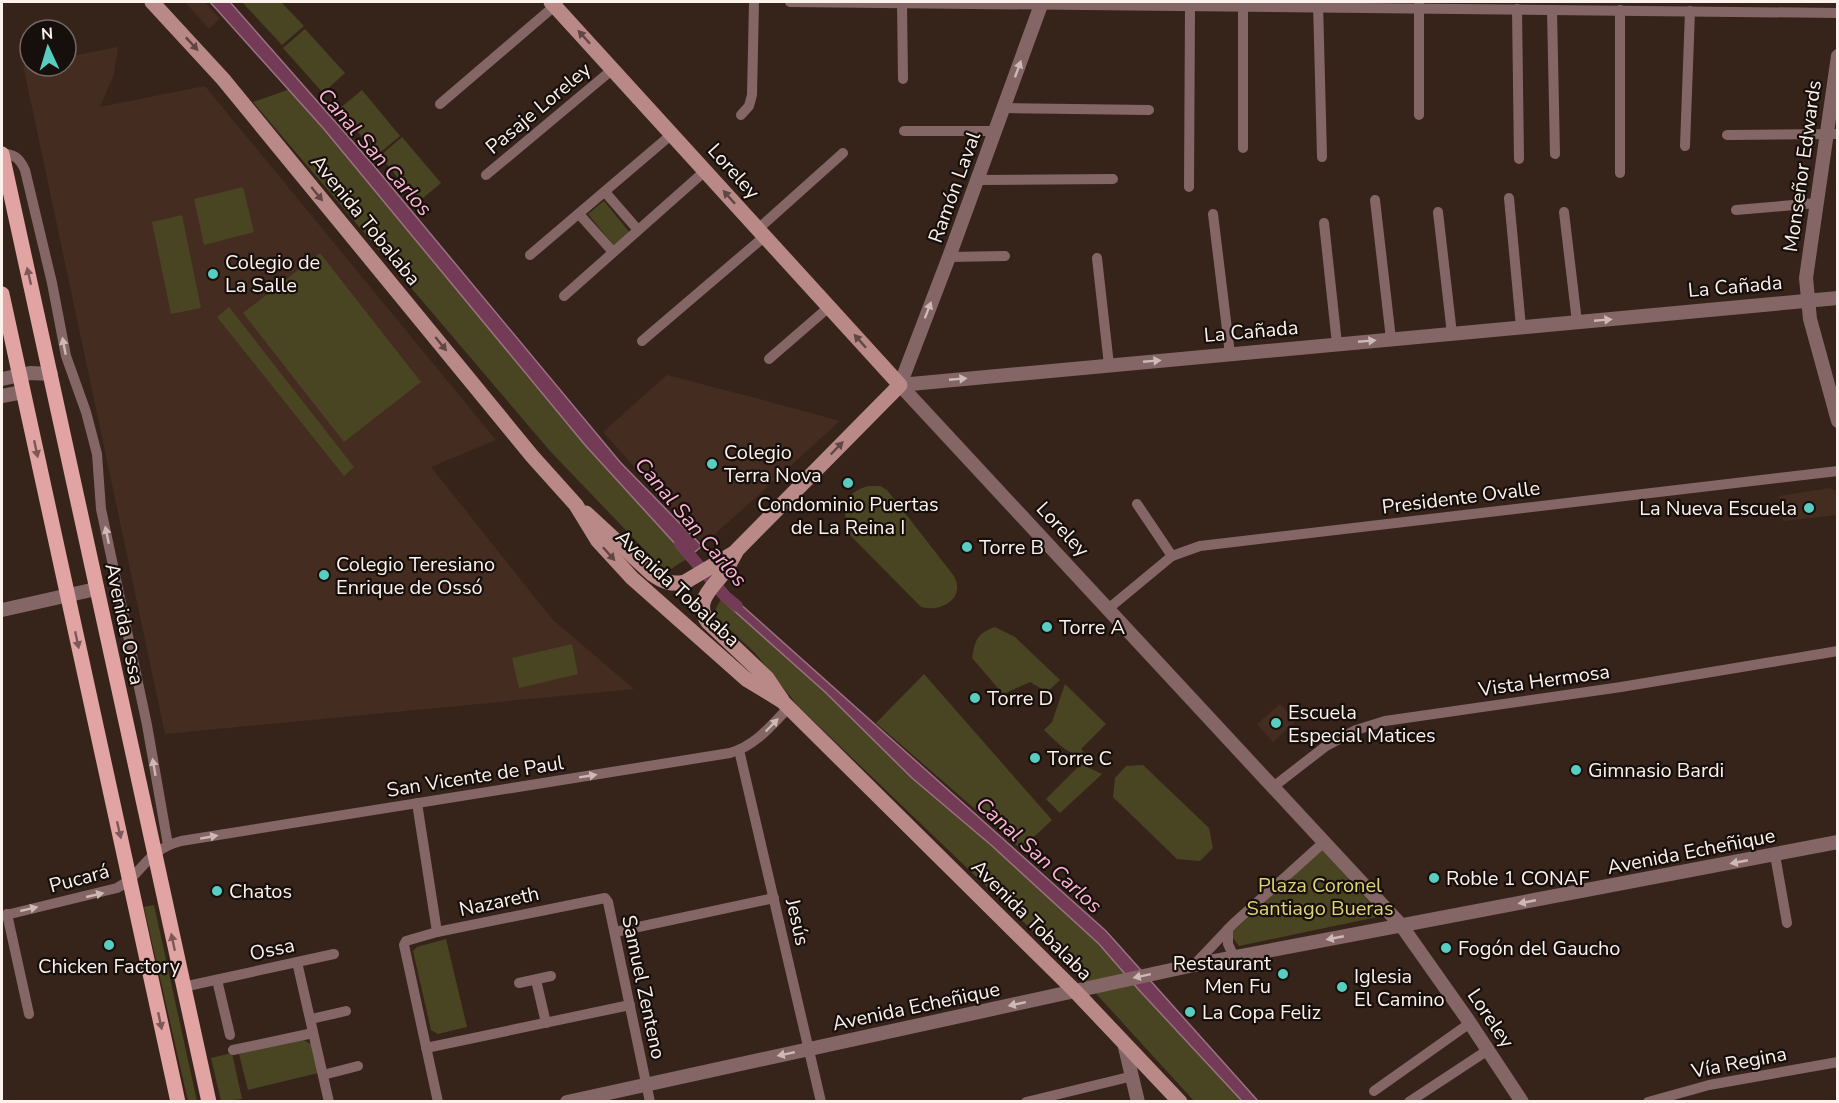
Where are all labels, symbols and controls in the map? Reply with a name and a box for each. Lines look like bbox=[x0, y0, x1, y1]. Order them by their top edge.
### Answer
north arrow bbox=[18, 18, 78, 78]
text: N bbox=[40, 23, 54, 45]
one-way arrow bbox=[578, 30, 591, 45]
one-way arrow bbox=[185, 37, 199, 51]
street label: Pasaje Loreley bbox=[480, 56, 597, 160]
one-way arrow bbox=[1013, 59, 1023, 77]
street label: Monseñor Edwards bbox=[1777, 78, 1828, 254]
water label: Canal San Carlos bbox=[312, 82, 438, 222]
street label: Ramón Laval bbox=[922, 128, 987, 247]
street label: Loreley bbox=[701, 138, 766, 205]
street label: Avenida Tobalaba bbox=[304, 149, 427, 291]
one-way arrow bbox=[311, 186, 323, 201]
one-way arrow bbox=[723, 190, 736, 205]
place label: Colegio de La Salle bbox=[225, 249, 320, 299]
one-way arrow bbox=[23, 267, 33, 286]
marker: Colegio de La Salle bbox=[206, 267, 220, 281]
street label: La Cañada bbox=[1687, 269, 1783, 304]
one-way arrow bbox=[924, 301, 934, 319]
street label: La Cañada bbox=[1203, 314, 1299, 349]
one-way arrow bbox=[1594, 315, 1613, 325]
one-way arrow bbox=[854, 334, 867, 349]
one-way arrow bbox=[59, 336, 68, 355]
one-way arrow bbox=[434, 336, 447, 351]
one-way arrow bbox=[1358, 336, 1377, 346]
one-way arrow bbox=[1143, 356, 1162, 366]
one-way arrow bbox=[948, 374, 967, 384]
place label: Colegio Terra Nova bbox=[724, 439, 822, 489]
one-way arrow bbox=[32, 440, 41, 459]
one-way arrow bbox=[830, 441, 844, 456]
water label: Canal San Carlos bbox=[628, 451, 754, 593]
marker: Colegio Terra Nova bbox=[705, 457, 719, 471]
street label: Presidente Ovalle bbox=[1380, 474, 1542, 521]
marker: Condominio Puertas de La Reina I bbox=[841, 476, 855, 490]
place label: Condominio Puertas de La Reina I bbox=[757, 491, 939, 541]
place label: La Nueva Escuela bbox=[1639, 495, 1797, 522]
street label: Loreley bbox=[1030, 496, 1096, 563]
marker: La Nueva Escuela bbox=[1802, 501, 1816, 515]
street label: Avenida Tobalaba bbox=[610, 524, 746, 653]
one-way arrow bbox=[102, 525, 111, 544]
place label: Torre B bbox=[979, 534, 1044, 561]
marker: Torre B bbox=[960, 540, 974, 554]
one-way arrow bbox=[602, 546, 616, 561]
place label: Colegio Teresiano Enrique de Ossó bbox=[336, 551, 495, 601]
street label: Avenida Ossa bbox=[98, 561, 151, 687]
marker: Colegio Teresiano Enrique de Ossó bbox=[317, 568, 331, 582]
place label: Torre A bbox=[1059, 614, 1126, 641]
marker: Torre A bbox=[1040, 620, 1054, 634]
one-way arrow bbox=[73, 630, 83, 649]
street label: Vista Hermosa bbox=[1476, 658, 1611, 703]
place label: Torre D bbox=[987, 685, 1053, 712]
marker: Torre D bbox=[968, 691, 982, 705]
place label: Escuela Especial Matices bbox=[1288, 699, 1436, 749]
marker: Escuela Especial Matices bbox=[1269, 716, 1283, 730]
one-way arrow bbox=[764, 719, 778, 733]
place label: Torre C bbox=[1047, 745, 1112, 772]
street label: San Vicente de Paul bbox=[385, 749, 566, 804]
marker: Torre C bbox=[1028, 751, 1042, 765]
one-way arrow bbox=[150, 757, 159, 776]
place label: Gimnasio Bardi bbox=[1588, 757, 1724, 784]
marker: Gimnasio Bardi bbox=[1569, 763, 1583, 777]
one-way arrow bbox=[578, 771, 597, 780]
water label: Canal San Carlos bbox=[970, 791, 1108, 919]
one-way arrow bbox=[114, 821, 124, 839]
street label: Avenida Echeñique bbox=[1605, 822, 1777, 881]
one-way arrow bbox=[199, 832, 218, 841]
street label: Avenida Tobalaba bbox=[965, 854, 1098, 987]
street label: Pucará bbox=[46, 858, 112, 899]
one-way arrow bbox=[1729, 858, 1748, 867]
place label: Roble 1 CONAF bbox=[1446, 865, 1589, 892]
marker: Roble 1 CONAF bbox=[1427, 871, 1441, 885]
park label: Plaza Coronel Santiago Bueras bbox=[1246, 872, 1394, 922]
place label: Chatos bbox=[229, 878, 292, 905]
street label: Nazareth bbox=[457, 880, 542, 923]
marker: Chatos bbox=[210, 884, 224, 898]
one-way arrow bbox=[85, 889, 104, 899]
street label: Jesús bbox=[779, 895, 816, 948]
one-way arrow bbox=[1517, 898, 1536, 907]
one-way arrow bbox=[19, 904, 38, 914]
street label: Samuel Zenteno bbox=[615, 913, 672, 1062]
street label: Ossa bbox=[247, 932, 297, 967]
one-way arrow bbox=[167, 933, 177, 951]
one-way arrow bbox=[1325, 934, 1344, 943]
place label: Fogón del Gaucho bbox=[1458, 935, 1620, 962]
marker: Chicken Factory bbox=[102, 938, 116, 952]
marker: Fogón del Gaucho bbox=[1439, 941, 1453, 955]
place label: Restaurant Men Fu bbox=[1173, 950, 1272, 1000]
place label: Chicken Factory bbox=[38, 953, 181, 980]
place label: Iglesia El Camino bbox=[1354, 963, 1445, 1013]
marker: Restaurant Men Fu bbox=[1276, 967, 1290, 981]
one-way arrow bbox=[1133, 972, 1152, 982]
street label: Avenida Echeñique bbox=[830, 976, 1002, 1037]
marker: Iglesia El Camino bbox=[1335, 980, 1349, 994]
street label: Loreley bbox=[1461, 983, 1521, 1054]
one-way arrow bbox=[1008, 999, 1027, 1009]
place label: La Copa Feliz bbox=[1202, 999, 1321, 1026]
marker: La Copa Feliz bbox=[1183, 1005, 1197, 1019]
one-way arrow bbox=[156, 1011, 165, 1030]
street label: Vía Regina bbox=[1688, 1040, 1789, 1085]
one-way arrow bbox=[776, 1050, 795, 1059]

